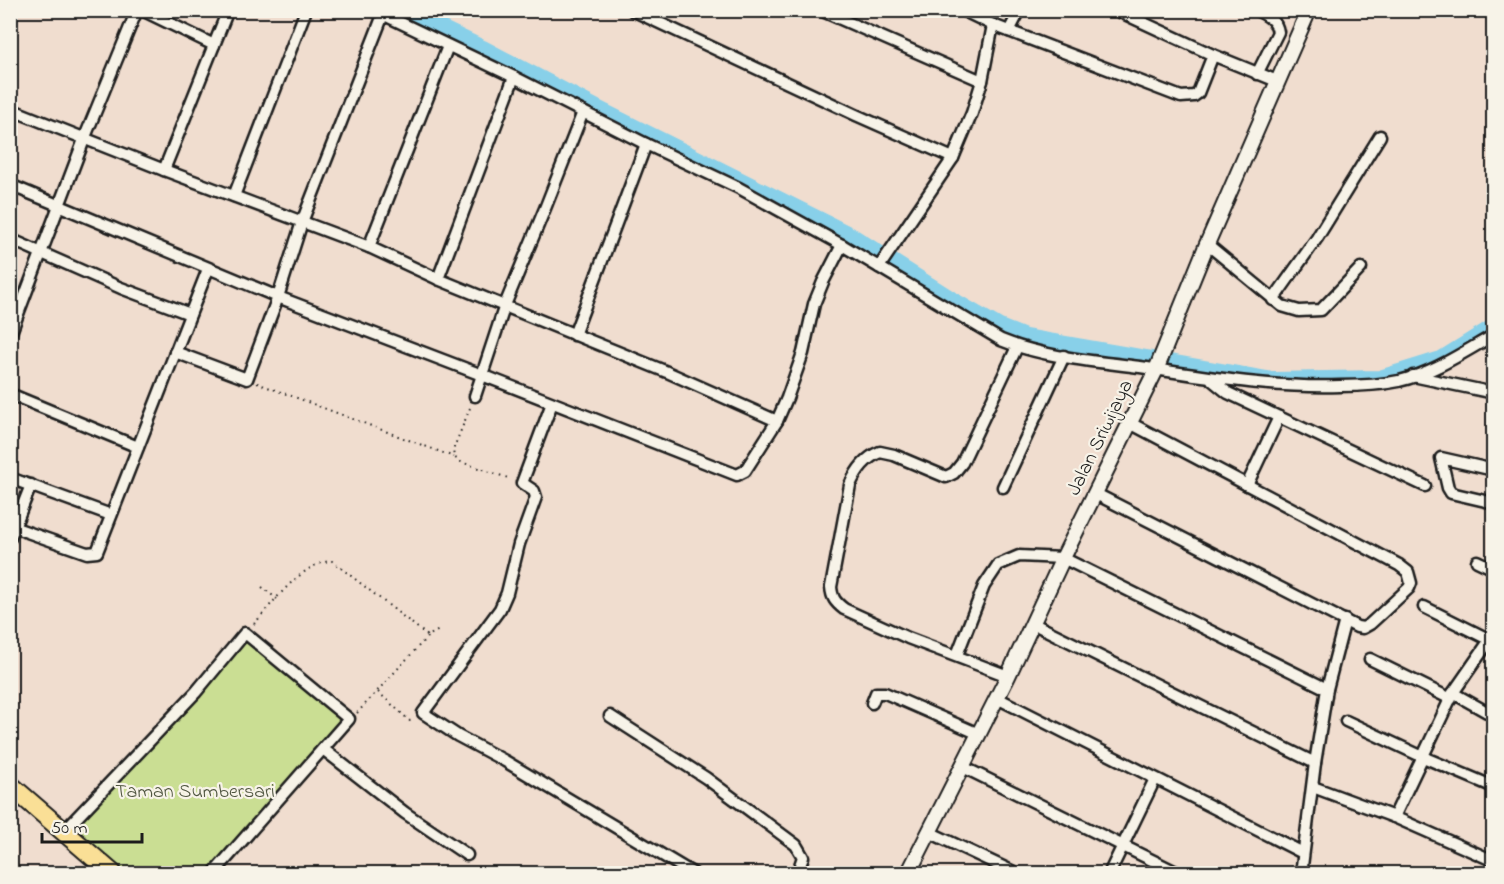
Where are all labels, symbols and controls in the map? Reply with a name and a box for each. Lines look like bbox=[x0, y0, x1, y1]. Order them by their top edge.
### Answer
street label: Jalan Sriwijaya bbox=[1060, 375, 1142, 501]
park label: Taman Sumbersari bbox=[115, 778, 275, 807]
scale bar bbox=[42, 806, 142, 844]
text: 50 m bbox=[51, 816, 88, 842]

